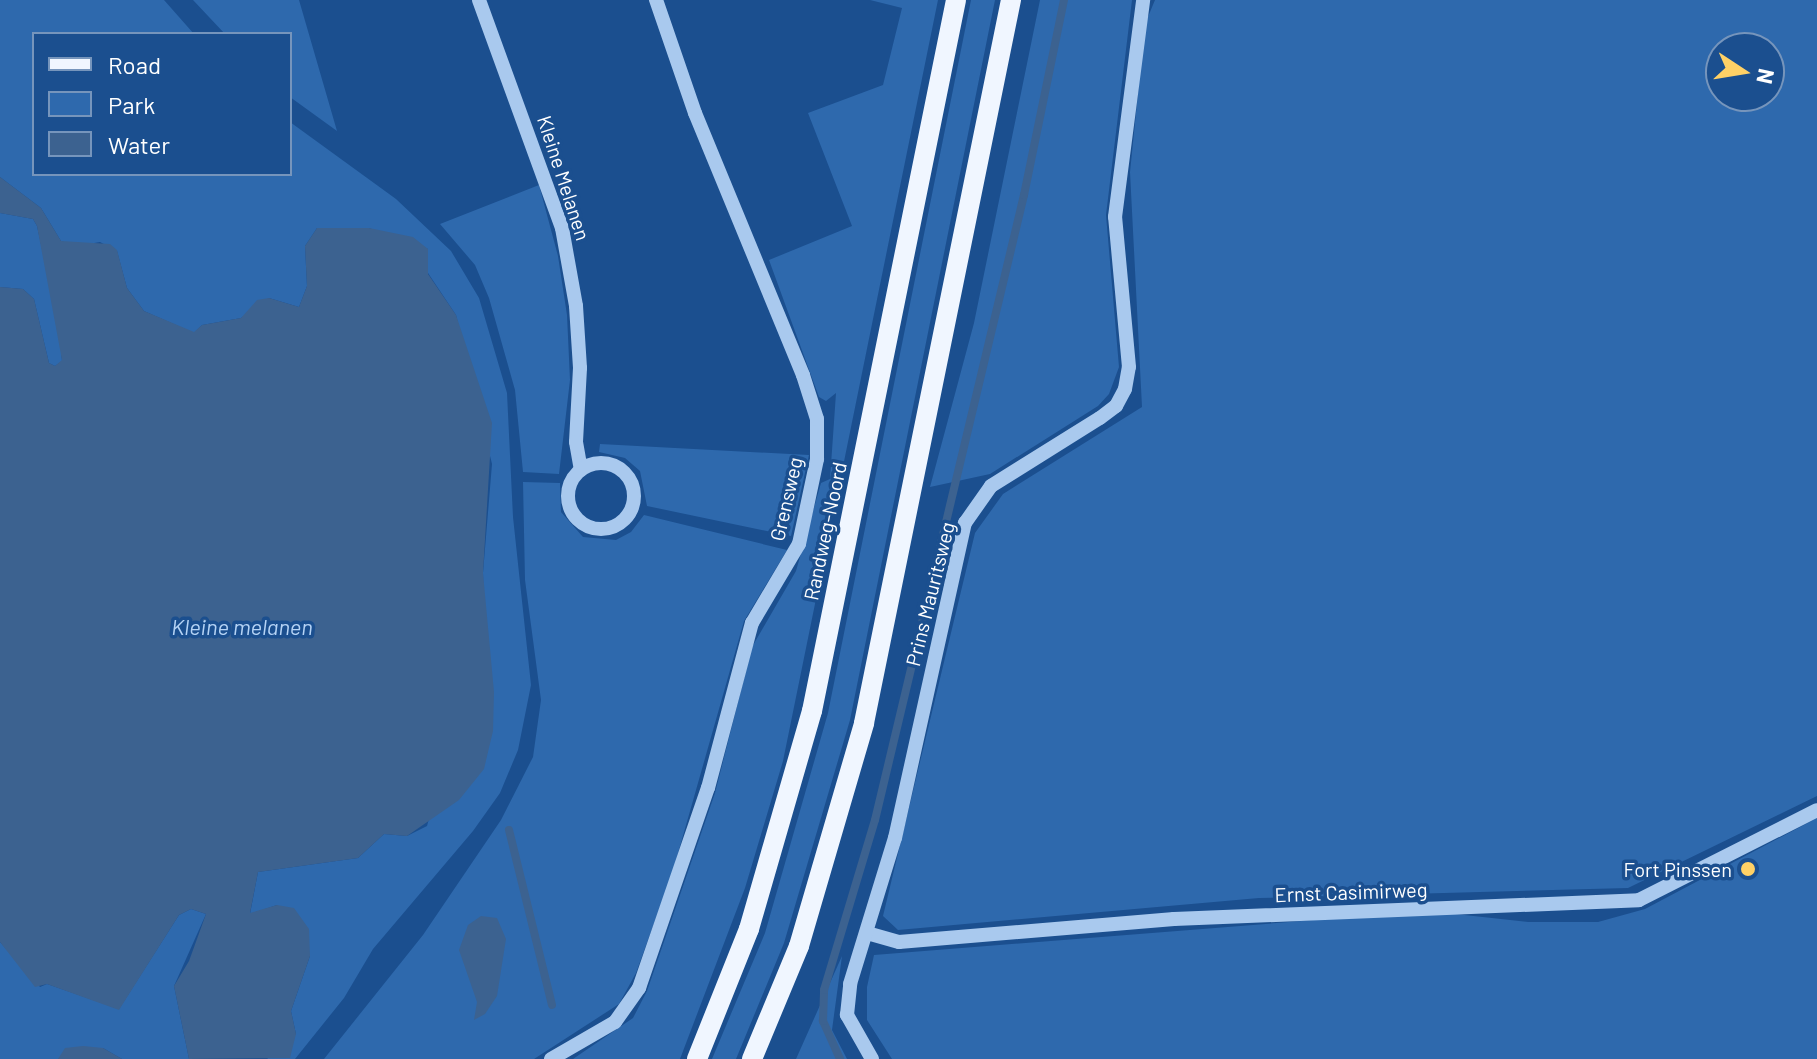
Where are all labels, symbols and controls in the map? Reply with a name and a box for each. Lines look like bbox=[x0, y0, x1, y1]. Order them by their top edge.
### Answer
legend bbox=[32, 32, 292, 176]
north arrow bbox=[1705, 32, 1785, 112]
text: Road bbox=[108, 50, 161, 79]
text: N bbox=[1752, 67, 1781, 86]
text: Park bbox=[108, 90, 155, 119]
street label: Kleine Melanen bbox=[533, 113, 595, 243]
text: Water bbox=[108, 130, 170, 159]
street label: Grensweg bbox=[765, 455, 807, 543]
street label: Randweg-Noord bbox=[799, 460, 851, 602]
street label: Prins Mauritsweg bbox=[900, 519, 960, 669]
water label: Kleine melanen bbox=[171, 614, 313, 640]
place label: Fort Pinssen bbox=[1624, 857, 1732, 881]
marker: Fort Pinssen bbox=[1739, 860, 1757, 878]
street label: Ernst Casimirweg bbox=[1274, 877, 1428, 907]

